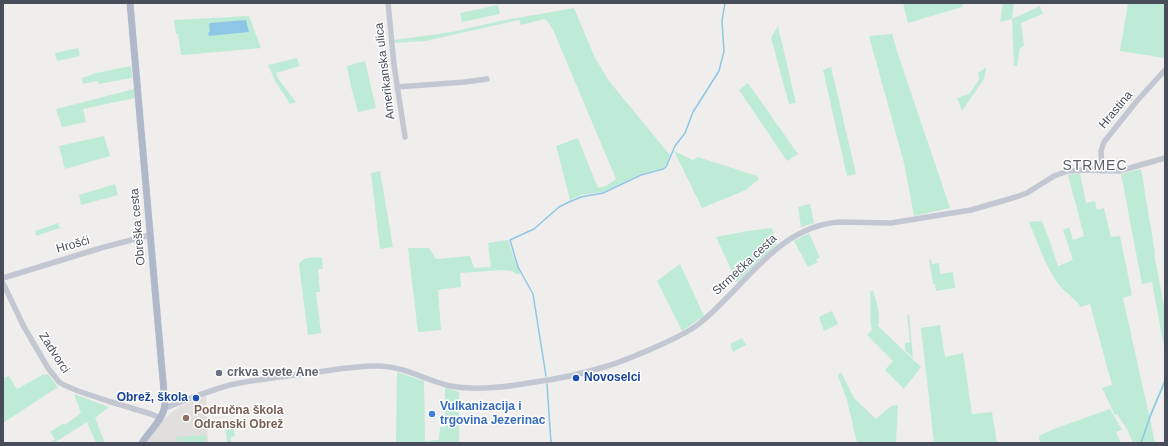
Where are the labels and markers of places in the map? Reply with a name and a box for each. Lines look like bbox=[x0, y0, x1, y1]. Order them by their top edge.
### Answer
place label: crkva svete Ane bbox=[227, 366, 318, 380]
marker: crkva svete Ane bbox=[214, 368, 224, 378]
place label: Novoselci bbox=[584, 371, 641, 385]
marker: Novoselci bbox=[571, 373, 581, 383]
place label: Obrež, škola bbox=[117, 391, 188, 405]
marker: Obrež, škola bbox=[191, 393, 201, 403]
place label: Vulkanizacija i trgovina Jezerinac bbox=[440, 400, 545, 428]
place label: Područna škola Odranski Obrež bbox=[194, 404, 283, 432]
marker: Vulkanizacija i trgovina Jezerinac bbox=[427, 409, 437, 419]
marker: Područna škola Odranski Obrež bbox=[181, 413, 191, 423]

